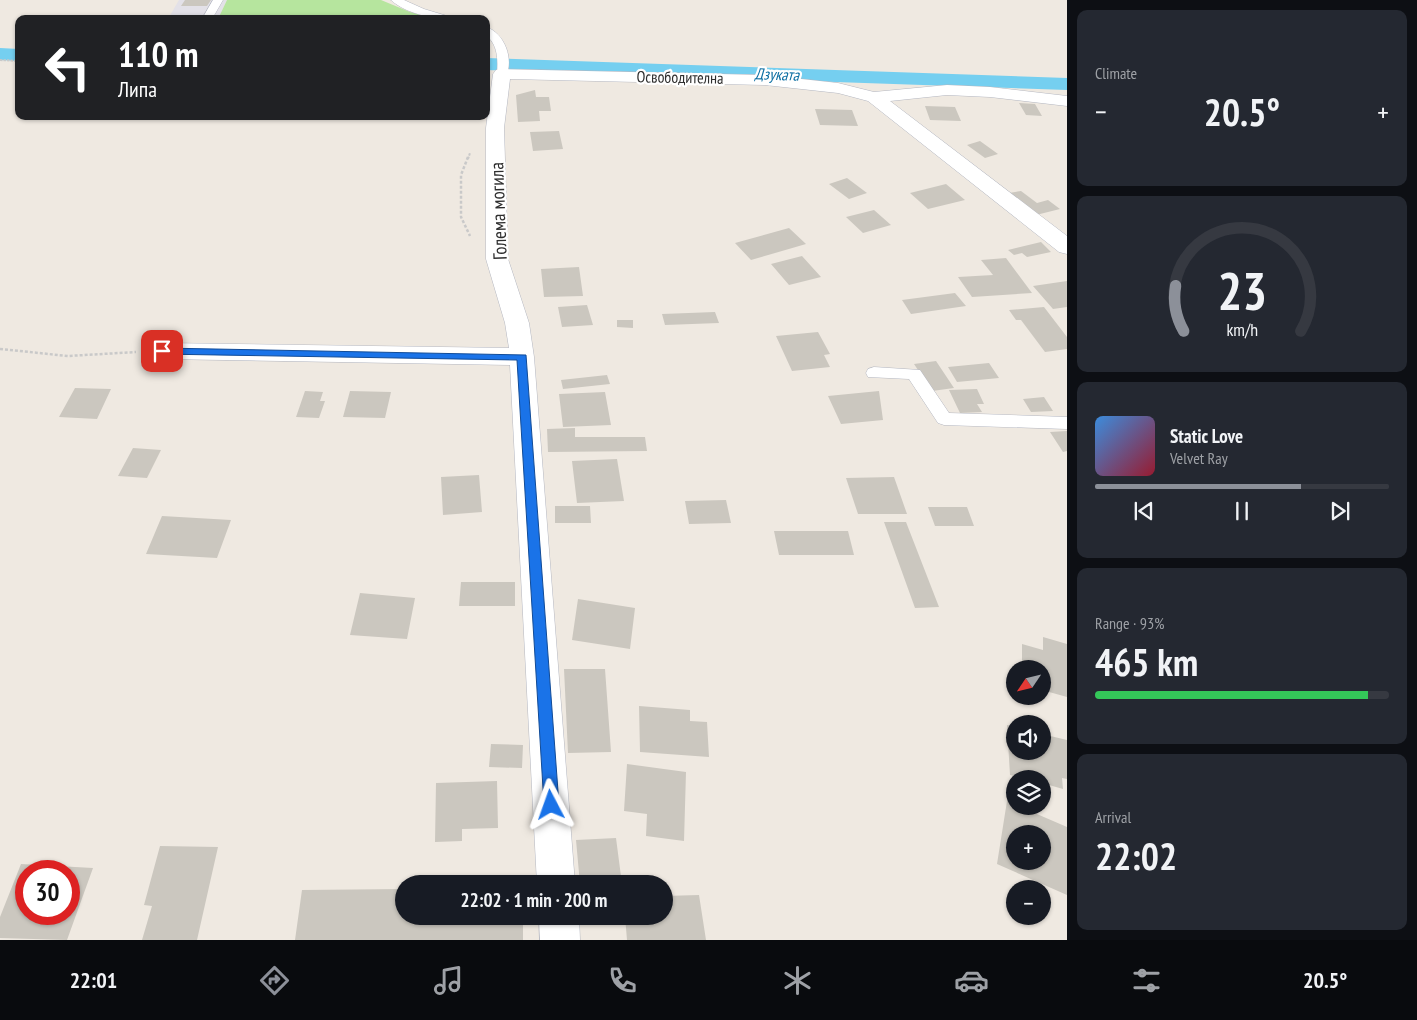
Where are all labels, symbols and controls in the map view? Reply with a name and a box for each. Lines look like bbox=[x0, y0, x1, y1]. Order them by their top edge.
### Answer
text: 110 m bbox=[118, 31, 199, 77]
icon: left bbox=[35, 35, 100, 100]
water label: Дзуката bbox=[753, 63, 801, 85]
text: Climate bbox=[1095, 63, 1137, 83]
street label: Освободителна bbox=[636, 66, 724, 88]
text: Липа bbox=[118, 75, 157, 103]
text: 20.5° bbox=[1204, 87, 1280, 136]
text: − bbox=[1095, 93, 1107, 130]
text: + bbox=[1377, 93, 1389, 130]
street label: Голема могила bbox=[484, 162, 512, 260]
text: 23 bbox=[1217, 257, 1267, 324]
text: km/h bbox=[1226, 318, 1258, 341]
pin bbox=[141, 330, 183, 372]
icon: arrive bbox=[148, 337, 176, 365]
text: Static Love bbox=[1170, 424, 1243, 448]
text: Velvet Ray bbox=[1170, 448, 1228, 468]
icon: previous bbox=[1130, 497, 1158, 525]
icon: pause bbox=[1228, 497, 1256, 525]
icon: next bbox=[1326, 497, 1354, 525]
text: Range · 93% bbox=[1095, 613, 1164, 633]
text: 465 km bbox=[1095, 637, 1198, 686]
north arrow bbox=[1006, 660, 1051, 705]
map controls bbox=[1006, 660, 1051, 925]
button: sound bbox=[1006, 715, 1051, 760]
button: layers bbox=[1006, 770, 1051, 815]
position arrow bbox=[524, 778, 576, 830]
text: Arrival bbox=[1095, 807, 1131, 827]
button: + bbox=[1006, 825, 1051, 870]
text: 22:02 bbox=[1095, 831, 1177, 880]
speed limit sign: 30 bbox=[15, 860, 80, 925]
button: − bbox=[1006, 880, 1051, 925]
text: 22:02 · 1 min · 200 m bbox=[461, 888, 607, 912]
icon: directions bbox=[257, 963, 292, 998]
icon: music bbox=[431, 963, 466, 998]
icon: phone bbox=[605, 963, 640, 998]
icon: climate bbox=[780, 963, 815, 998]
icon: car bbox=[954, 963, 989, 998]
icon: filters bbox=[1129, 963, 1164, 998]
text: 22:01 bbox=[70, 966, 117, 994]
text: 20.5° bbox=[1303, 966, 1347, 994]

